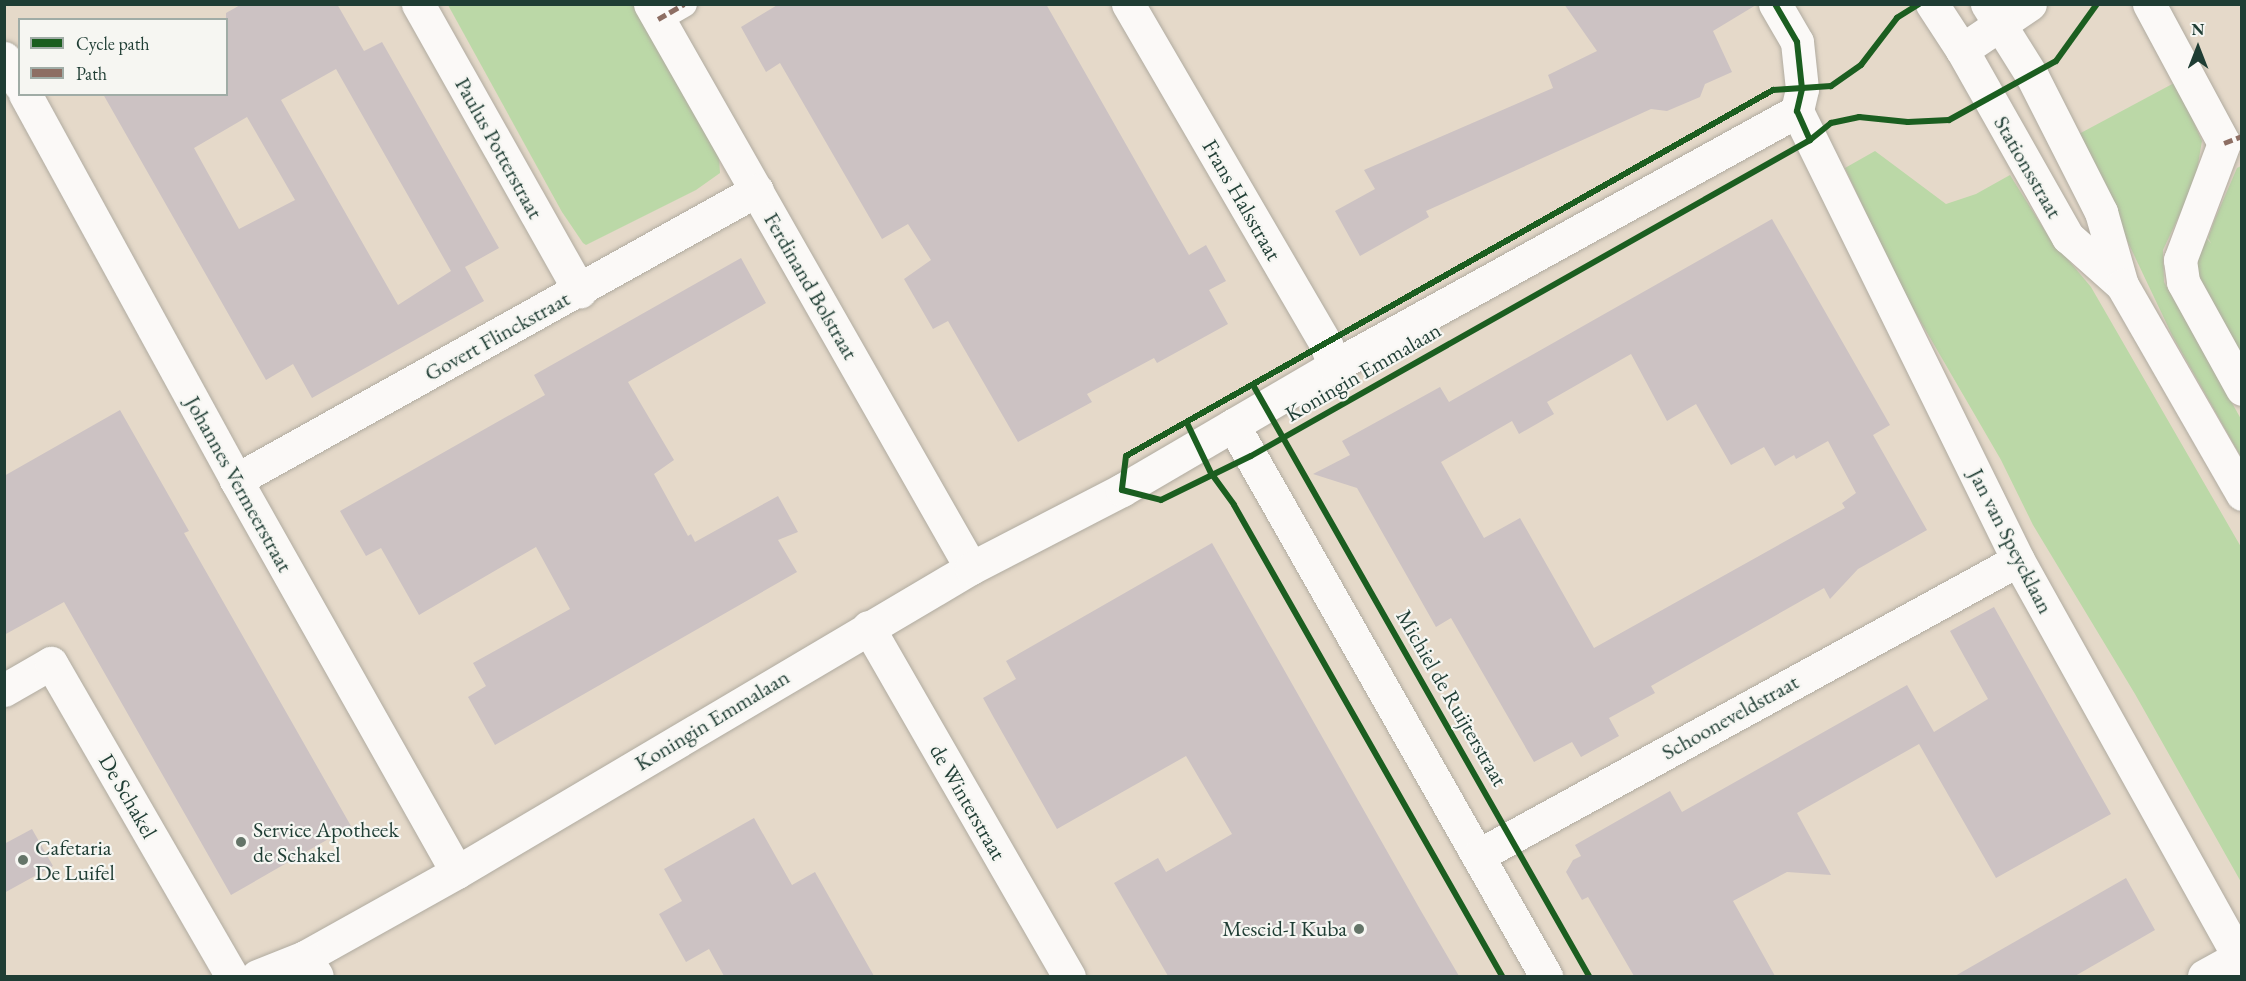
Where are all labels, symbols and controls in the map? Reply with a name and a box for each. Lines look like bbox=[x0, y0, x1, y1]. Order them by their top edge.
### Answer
legend bbox=[18, 18, 228, 96]
north arrow bbox=[2168, 18, 2228, 78]
text: N bbox=[2192, 19, 2204, 40]
text: Cycle path bbox=[76, 32, 150, 55]
text: Path bbox=[76, 62, 107, 85]
street label: Paulus Potterstraat bbox=[449, 73, 549, 223]
street label: Stationsstraat bbox=[1988, 111, 2068, 223]
street label: Frans Halsstraat bbox=[1197, 135, 1287, 265]
street label: Ferdinand Bolstraat bbox=[758, 208, 864, 364]
street label: Govert Flinckstraat bbox=[420, 285, 574, 387]
street label: Koningin Emmalaan bbox=[1280, 317, 1446, 427]
street label: Johannes Vermeerstraat bbox=[180, 391, 298, 577]
street label: Jan van Speycklaan bbox=[1963, 464, 2059, 618]
street label: Michiel de Ruijterstraat bbox=[1391, 605, 1513, 791]
street label: Koningin Emmalaan bbox=[630, 664, 794, 776]
street label: Schooneveldstraat bbox=[1657, 669, 1803, 765]
street label: de Winterstraat bbox=[924, 739, 1012, 865]
street label: De Schakel bbox=[93, 749, 163, 843]
place label: Service Apotheek de Schakel bbox=[253, 816, 399, 867]
place label: Cafetaria De Luifel bbox=[35, 834, 115, 885]
marker: Service Apotheek de Schakel bbox=[234, 835, 248, 849]
marker: Cafetaria De Luifel bbox=[16, 853, 30, 867]
place label: Mescid-I Kuba bbox=[1222, 916, 1347, 942]
marker: Mescid-I Kuba bbox=[1352, 922, 1366, 936]

